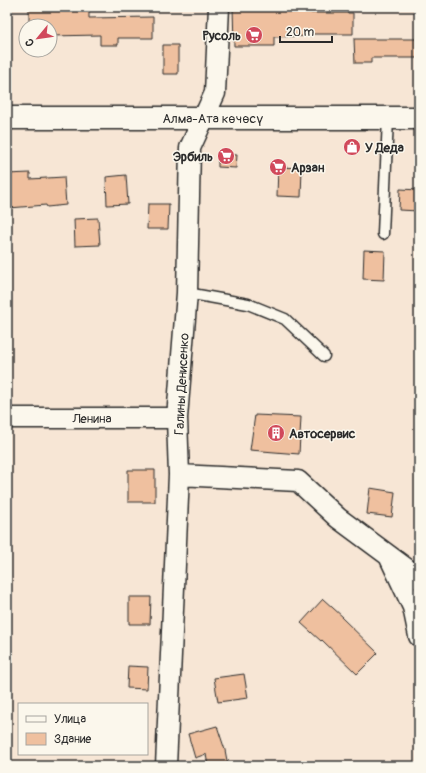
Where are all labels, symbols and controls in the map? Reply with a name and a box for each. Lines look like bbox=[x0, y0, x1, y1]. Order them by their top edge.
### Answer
north arrow bbox=[18, 18, 58, 58]
scale bar bbox=[280, 18, 332, 44]
supermarket icon: Русоль bbox=[244, 25, 264, 45]
text: 20 m bbox=[286, 25, 315, 40]
place label: Русоль bbox=[203, 28, 241, 44]
text: С bbox=[22, 36, 37, 49]
street label: Алма-Ата көчөсү bbox=[162, 111, 264, 127]
shop icon: У Деда bbox=[342, 137, 362, 157]
place label: У Деда bbox=[365, 140, 404, 156]
supermarket icon: Эрбиль bbox=[216, 146, 236, 166]
place label: Эрбиль bbox=[173, 149, 213, 165]
supermarket icon: Арзан bbox=[268, 157, 288, 177]
place label: Арзан bbox=[291, 160, 325, 176]
street label: Галины Денисенко bbox=[171, 333, 193, 436]
street label: Ленина bbox=[71, 411, 112, 427]
building icon: Автосервис bbox=[266, 423, 286, 443]
place label: Автосервис bbox=[289, 426, 356, 442]
legend bbox=[18, 703, 148, 755]
text: Улица bbox=[54, 712, 86, 727]
text: Здание bbox=[54, 732, 91, 747]

